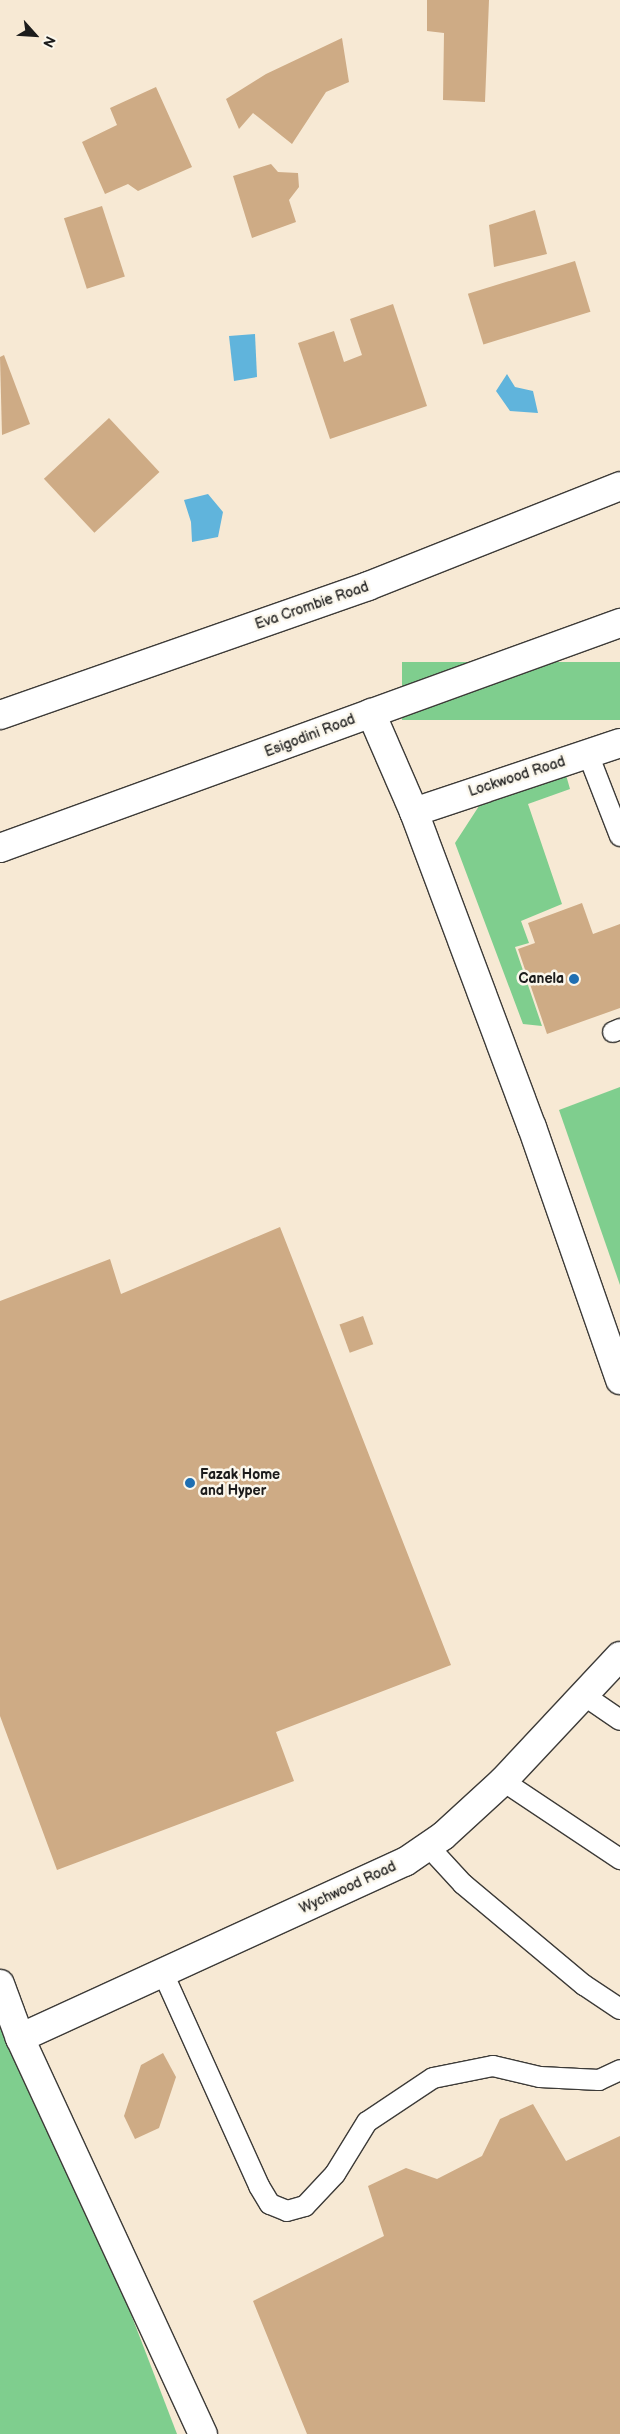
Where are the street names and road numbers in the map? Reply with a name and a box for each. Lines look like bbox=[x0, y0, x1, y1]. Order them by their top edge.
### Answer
street label: Eva Crombie Road bbox=[253, 579, 371, 633]
street label: Esigodini Road bbox=[262, 711, 358, 761]
street label: Lockwood Road bbox=[466, 753, 568, 801]
street label: Wychwood Road bbox=[297, 1858, 399, 1918]

